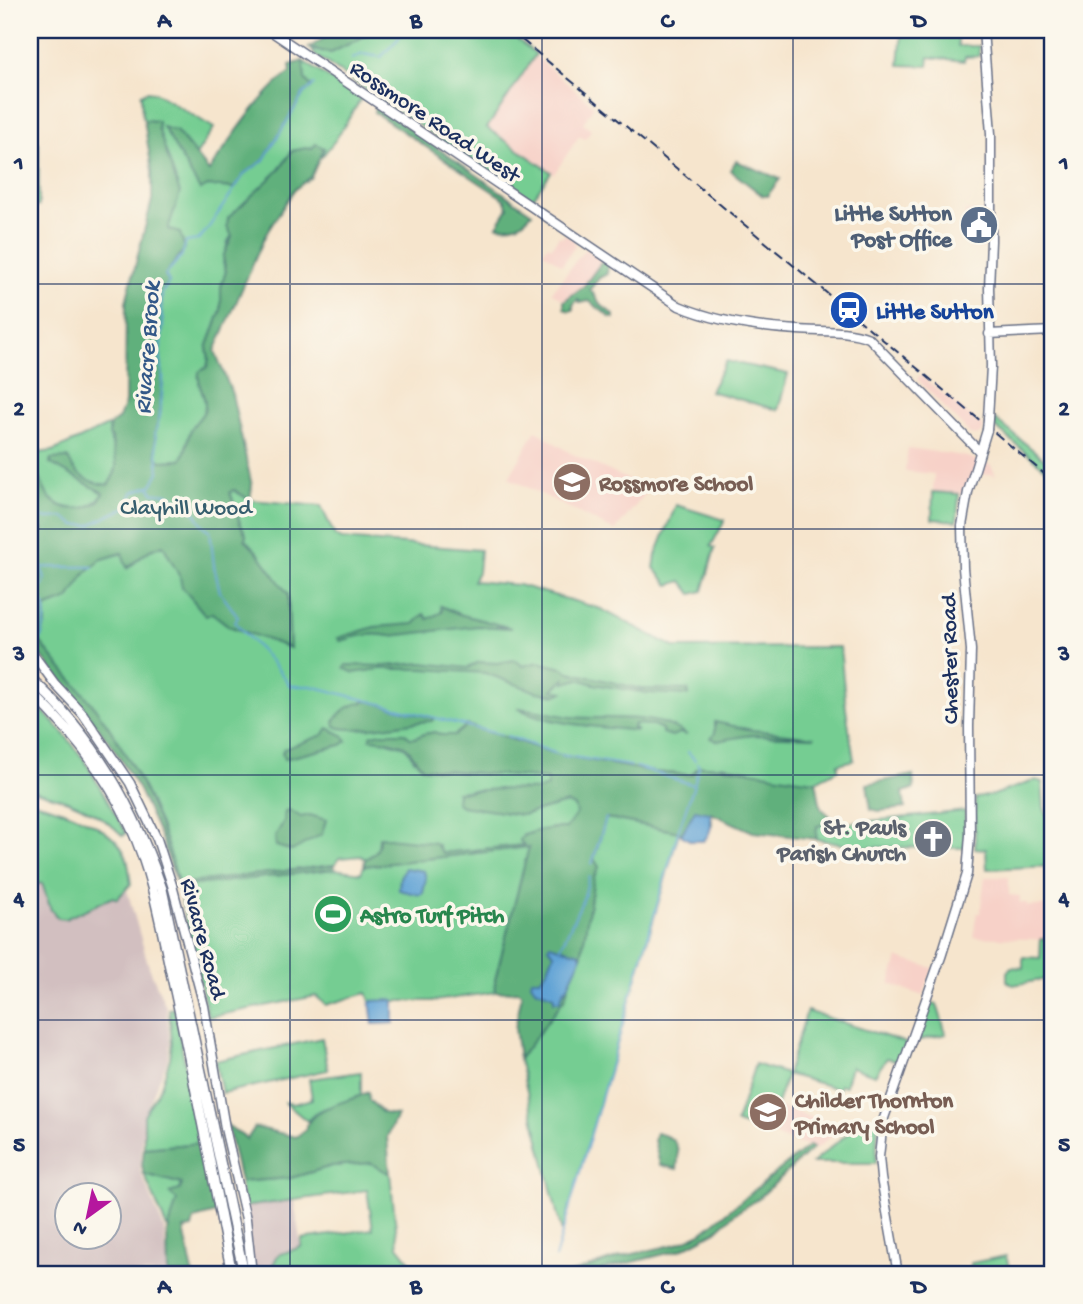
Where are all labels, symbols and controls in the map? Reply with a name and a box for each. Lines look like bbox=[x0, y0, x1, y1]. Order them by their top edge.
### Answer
text: A bbox=[156, 9, 172, 36]
text: B bbox=[409, 9, 423, 36]
text: C bbox=[661, 9, 676, 36]
text: D bbox=[910, 9, 928, 36]
street label: Rossmore Road West bbox=[344, 56, 526, 191]
text: 1 bbox=[13, 151, 24, 178]
text: 1 bbox=[1058, 151, 1069, 178]
place label: Little Sutton Post Office bbox=[834, 202, 953, 255]
public building icon: Little Sutton Post Office bbox=[958, 204, 1000, 246]
water label: Rivacre Brook bbox=[130, 279, 169, 415]
station icon: Little Sutton bbox=[828, 289, 870, 331]
place label: Little Sutton bbox=[876, 300, 995, 327]
text: 2 bbox=[13, 397, 25, 424]
text: 2 bbox=[1058, 397, 1070, 424]
school or university icon: Rossmore School bbox=[551, 461, 593, 503]
place label: Rossmore School bbox=[598, 472, 753, 499]
park label: Clayhill Wood bbox=[120, 496, 253, 523]
street label: Chester Road bbox=[937, 592, 966, 724]
text: 3 bbox=[12, 642, 25, 669]
text: 3 bbox=[1057, 642, 1070, 669]
place label: St. Pauls Parish Church bbox=[775, 816, 908, 869]
church icon: St. Pauls Parish Church bbox=[912, 818, 954, 860]
street label: Rivacre Road bbox=[173, 876, 231, 1003]
text: 4 bbox=[13, 887, 25, 914]
text: 4 bbox=[1058, 887, 1070, 914]
sports icon: Astro Turf Pitch bbox=[312, 893, 354, 935]
place label: Astro Turf Pitch bbox=[359, 904, 505, 931]
place label: Childer Thornton Primary School bbox=[793, 1089, 954, 1142]
school or university icon: Childer Thornton Primary School bbox=[747, 1091, 789, 1133]
text: 5 bbox=[13, 1133, 25, 1160]
text: 5 bbox=[1058, 1133, 1070, 1160]
north arrow bbox=[52, 1182, 122, 1252]
text: N bbox=[69, 1214, 92, 1240]
text: A bbox=[156, 1275, 172, 1302]
text: B bbox=[409, 1275, 423, 1302]
text: C bbox=[661, 1275, 676, 1302]
text: D bbox=[910, 1275, 928, 1302]

